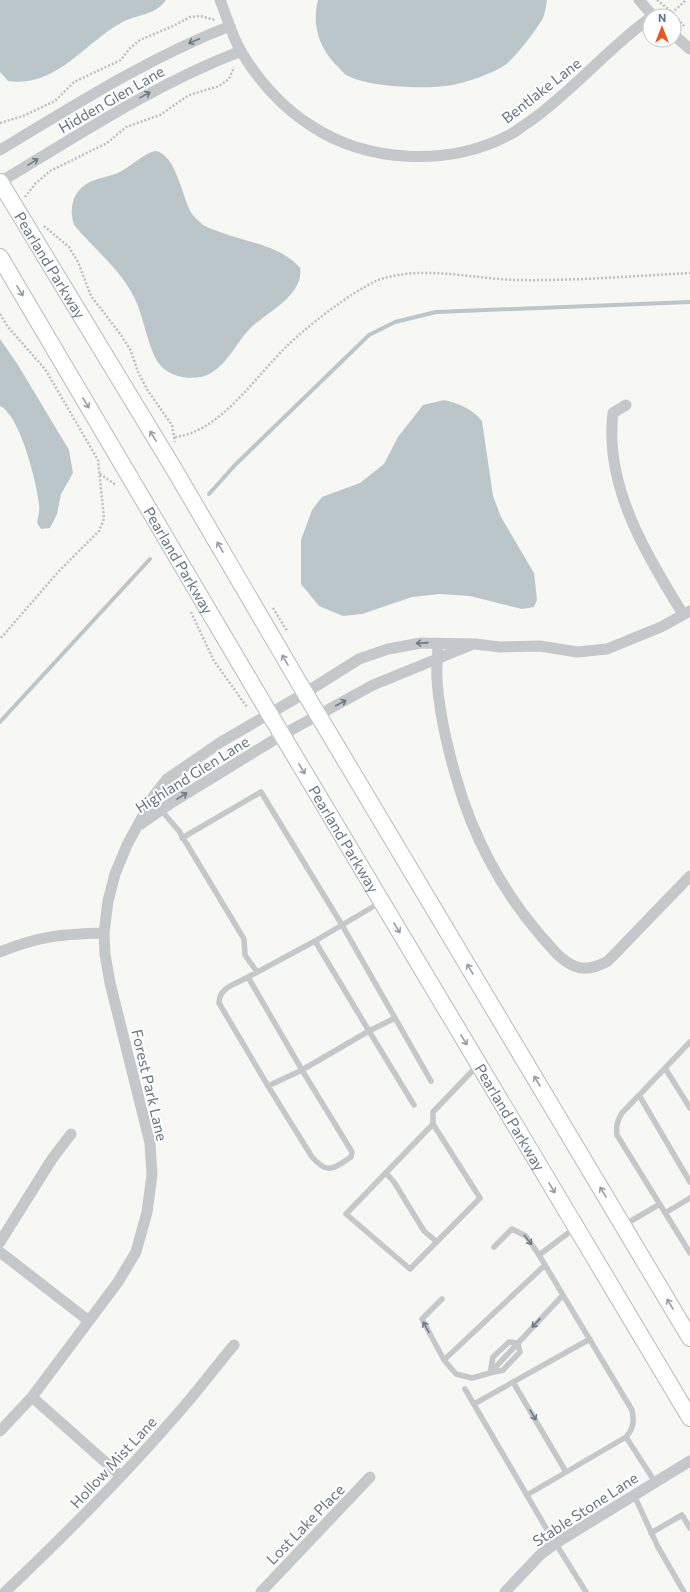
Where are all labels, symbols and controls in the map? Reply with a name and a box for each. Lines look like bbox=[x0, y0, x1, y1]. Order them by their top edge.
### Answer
north arrow bbox=[642, 8, 682, 48]
text: N bbox=[658, 11, 666, 24]
one-way arrow bbox=[189, 38, 201, 45]
street label: Bentlake Lane bbox=[498, 53, 584, 126]
street label: Hidden Glen Lane bbox=[55, 61, 167, 137]
one-way arrow bbox=[139, 91, 151, 99]
one-way arrow bbox=[27, 157, 39, 165]
street label: Pearland Parkway bbox=[11, 208, 90, 322]
one-way arrow bbox=[16, 285, 24, 297]
one-way arrow bbox=[83, 397, 91, 409]
one-way arrow bbox=[149, 430, 157, 442]
street label: Pearland Parkway bbox=[140, 503, 218, 617]
one-way arrow bbox=[215, 541, 223, 553]
one-way arrow bbox=[416, 640, 429, 647]
one-way arrow bbox=[280, 654, 288, 666]
one-way arrow bbox=[335, 699, 347, 706]
street label: Highland Glen Lane bbox=[132, 732, 252, 816]
one-way arrow bbox=[298, 763, 306, 774]
street label: Pearland Parkway bbox=[305, 782, 383, 896]
one-way arrow bbox=[176, 792, 187, 800]
one-way arrow bbox=[394, 922, 402, 934]
one-way arrow bbox=[466, 964, 474, 975]
street label: Forest Park Lane bbox=[128, 1027, 172, 1143]
one-way arrow bbox=[461, 1034, 469, 1046]
street label: Pearland Parkway bbox=[471, 1060, 549, 1174]
one-way arrow bbox=[532, 1075, 540, 1087]
one-way arrow bbox=[549, 1182, 557, 1194]
one-way arrow bbox=[599, 1186, 607, 1198]
one-way arrow bbox=[524, 1235, 533, 1246]
one-way arrow bbox=[666, 1299, 674, 1310]
one-way arrow bbox=[532, 1318, 541, 1328]
one-way arrow bbox=[422, 1321, 430, 1333]
one-way arrow bbox=[529, 1409, 537, 1421]
street label: Hollow Mist Lane bbox=[66, 1413, 160, 1511]
street label: Stable Stone Lane bbox=[529, 1468, 641, 1550]
street label: Lost Lake Place bbox=[262, 1480, 348, 1568]

